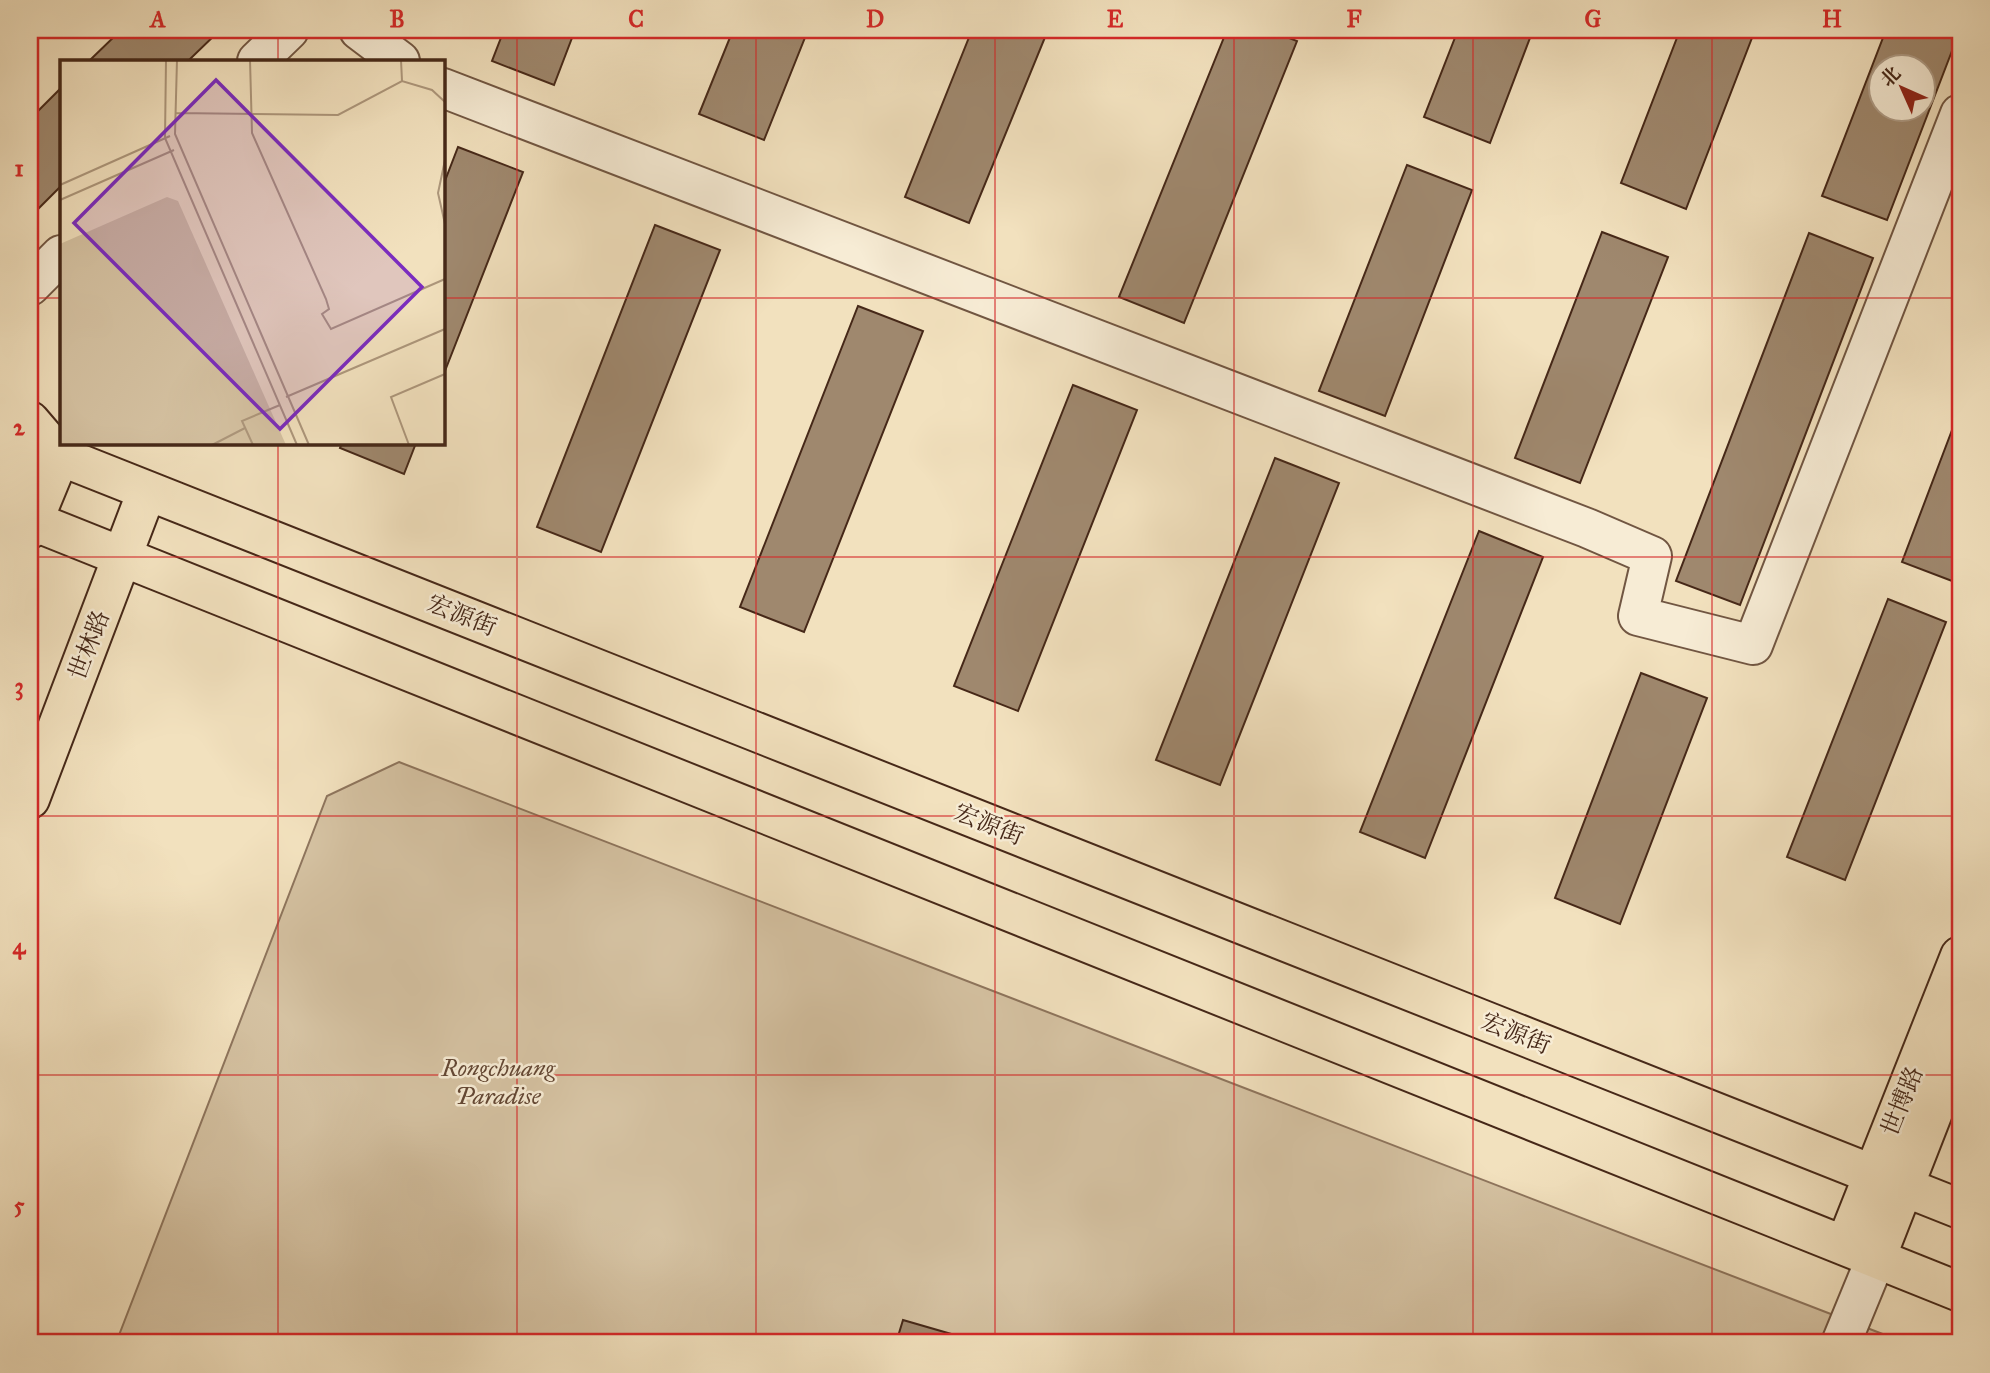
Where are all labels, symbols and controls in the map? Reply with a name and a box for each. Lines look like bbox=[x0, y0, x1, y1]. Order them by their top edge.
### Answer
text: A bbox=[148, 5, 166, 33]
text: B bbox=[389, 5, 405, 33]
text: C bbox=[628, 5, 644, 33]
text: D bbox=[866, 5, 884, 33]
text: E bbox=[1107, 5, 1124, 33]
text: F bbox=[1346, 5, 1362, 33]
text: G bbox=[1585, 5, 1602, 33]
text: H bbox=[1822, 5, 1842, 33]
north arrow bbox=[1868, 52, 1938, 122]
inset map bbox=[60, 60, 444, 444]
text: 北 bbox=[1875, 61, 1905, 91]
text: 1 bbox=[14, 154, 24, 182]
text: 2 bbox=[13, 413, 25, 441]
street label: 宏源街 bbox=[423, 588, 501, 642]
street label: 世林路 bbox=[62, 606, 116, 684]
text: 3 bbox=[14, 672, 24, 701]
street label: 宏源街 bbox=[950, 797, 1028, 851]
text: 4 bbox=[13, 932, 27, 960]
street label: 宏源街 bbox=[1477, 1006, 1555, 1060]
park label: Rongchuang Paradise bbox=[440, 1053, 556, 1111]
street label: 世博路 bbox=[1875, 1062, 1929, 1140]
text: 5 bbox=[14, 1191, 25, 1219]

